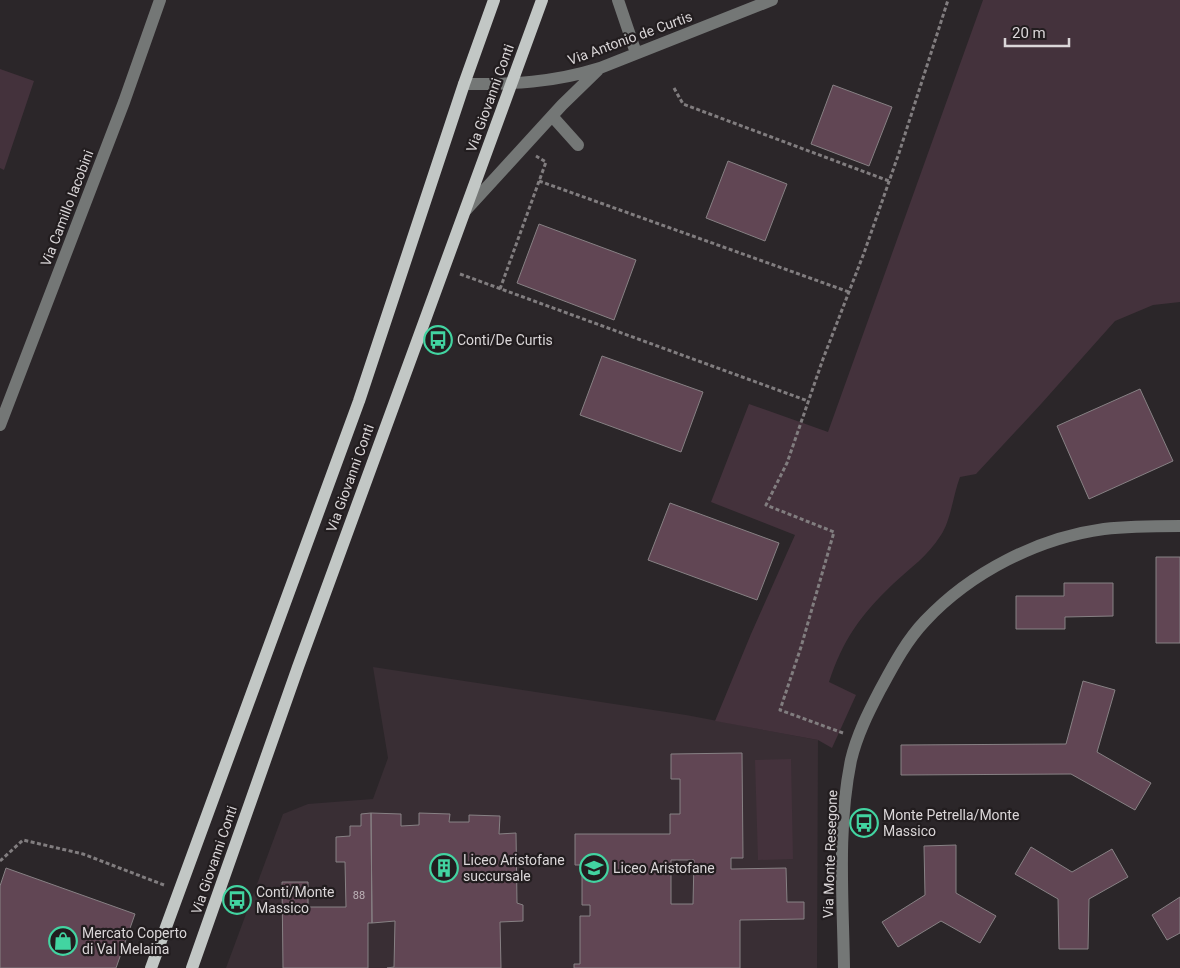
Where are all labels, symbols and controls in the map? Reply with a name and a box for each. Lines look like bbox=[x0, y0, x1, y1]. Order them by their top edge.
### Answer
street label: Via Antonio de Curtis bbox=[566, 8, 694, 68]
scale bar bbox=[1005, 15, 1069, 47]
text: 20 m bbox=[1012, 24, 1046, 42]
street label: Via Giovanni Conti bbox=[463, 42, 517, 154]
street label: Via Camillo Iacobini bbox=[37, 148, 97, 268]
bus stop icon: Conti/De Curtis bbox=[423, 325, 453, 355]
place label: Conti/De Curtis bbox=[457, 332, 553, 348]
street label: Via Giovanni Conti bbox=[323, 422, 377, 534]
street label: Via Monte Resegone bbox=[820, 789, 840, 919]
street label: Via Giovanni Conti bbox=[188, 804, 240, 916]
place label: Monte Petrella/Monte Massico bbox=[883, 807, 1019, 839]
bus stop icon: Monte Petrella/Monte Massico bbox=[849, 808, 879, 838]
place label: Liceo Aristofane succursale bbox=[463, 852, 565, 884]
building icon: Liceo Aristofane succursale bbox=[429, 853, 459, 883]
school or university icon: Liceo Aristofane bbox=[579, 853, 609, 883]
place label: Liceo Aristofane bbox=[613, 860, 715, 876]
place label: Conti/Monte Massico bbox=[256, 884, 335, 916]
bus stop icon: Conti/Monte Massico bbox=[222, 885, 252, 915]
house number: 88 bbox=[353, 889, 365, 902]
place label: Mercato Coperto di Val Melaina bbox=[82, 925, 187, 957]
shop icon: Mercato Coperto di Val Melaina bbox=[48, 926, 78, 956]

